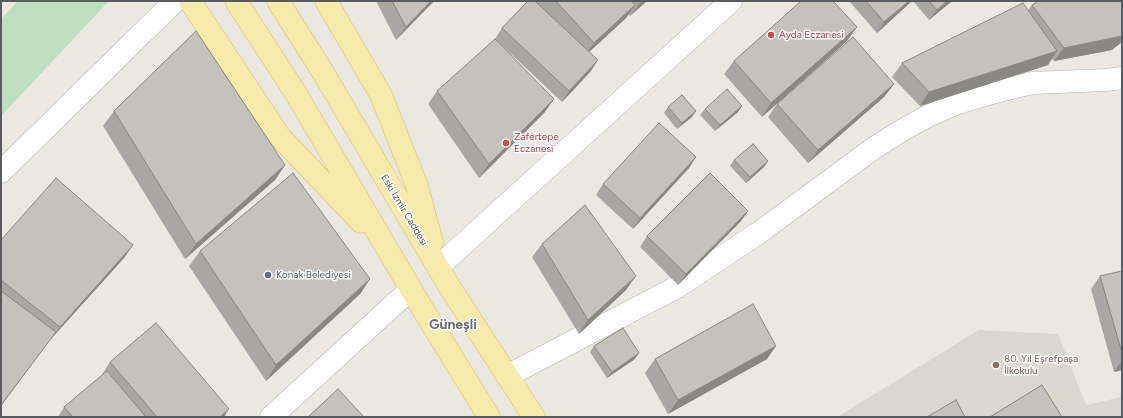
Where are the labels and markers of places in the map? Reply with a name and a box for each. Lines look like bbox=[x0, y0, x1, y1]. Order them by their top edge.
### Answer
place label: Ayda Eczanesi bbox=[779, 29, 844, 41]
marker: Ayda Eczanesi bbox=[766, 30, 776, 40]
place label: Zafertepe Eczanesi bbox=[514, 131, 559, 154]
marker: Zafertepe Eczanesi bbox=[501, 138, 511, 148]
place label: Konak Belediyesi bbox=[276, 269, 351, 281]
marker: Konak Belediyesi bbox=[263, 270, 273, 280]
place label: 80. Yıl Eşrefpaşa İlkokulu bbox=[1004, 353, 1078, 376]
marker: 80. Yıl Eşrefpaşa İlkokulu bbox=[991, 360, 1001, 370]

